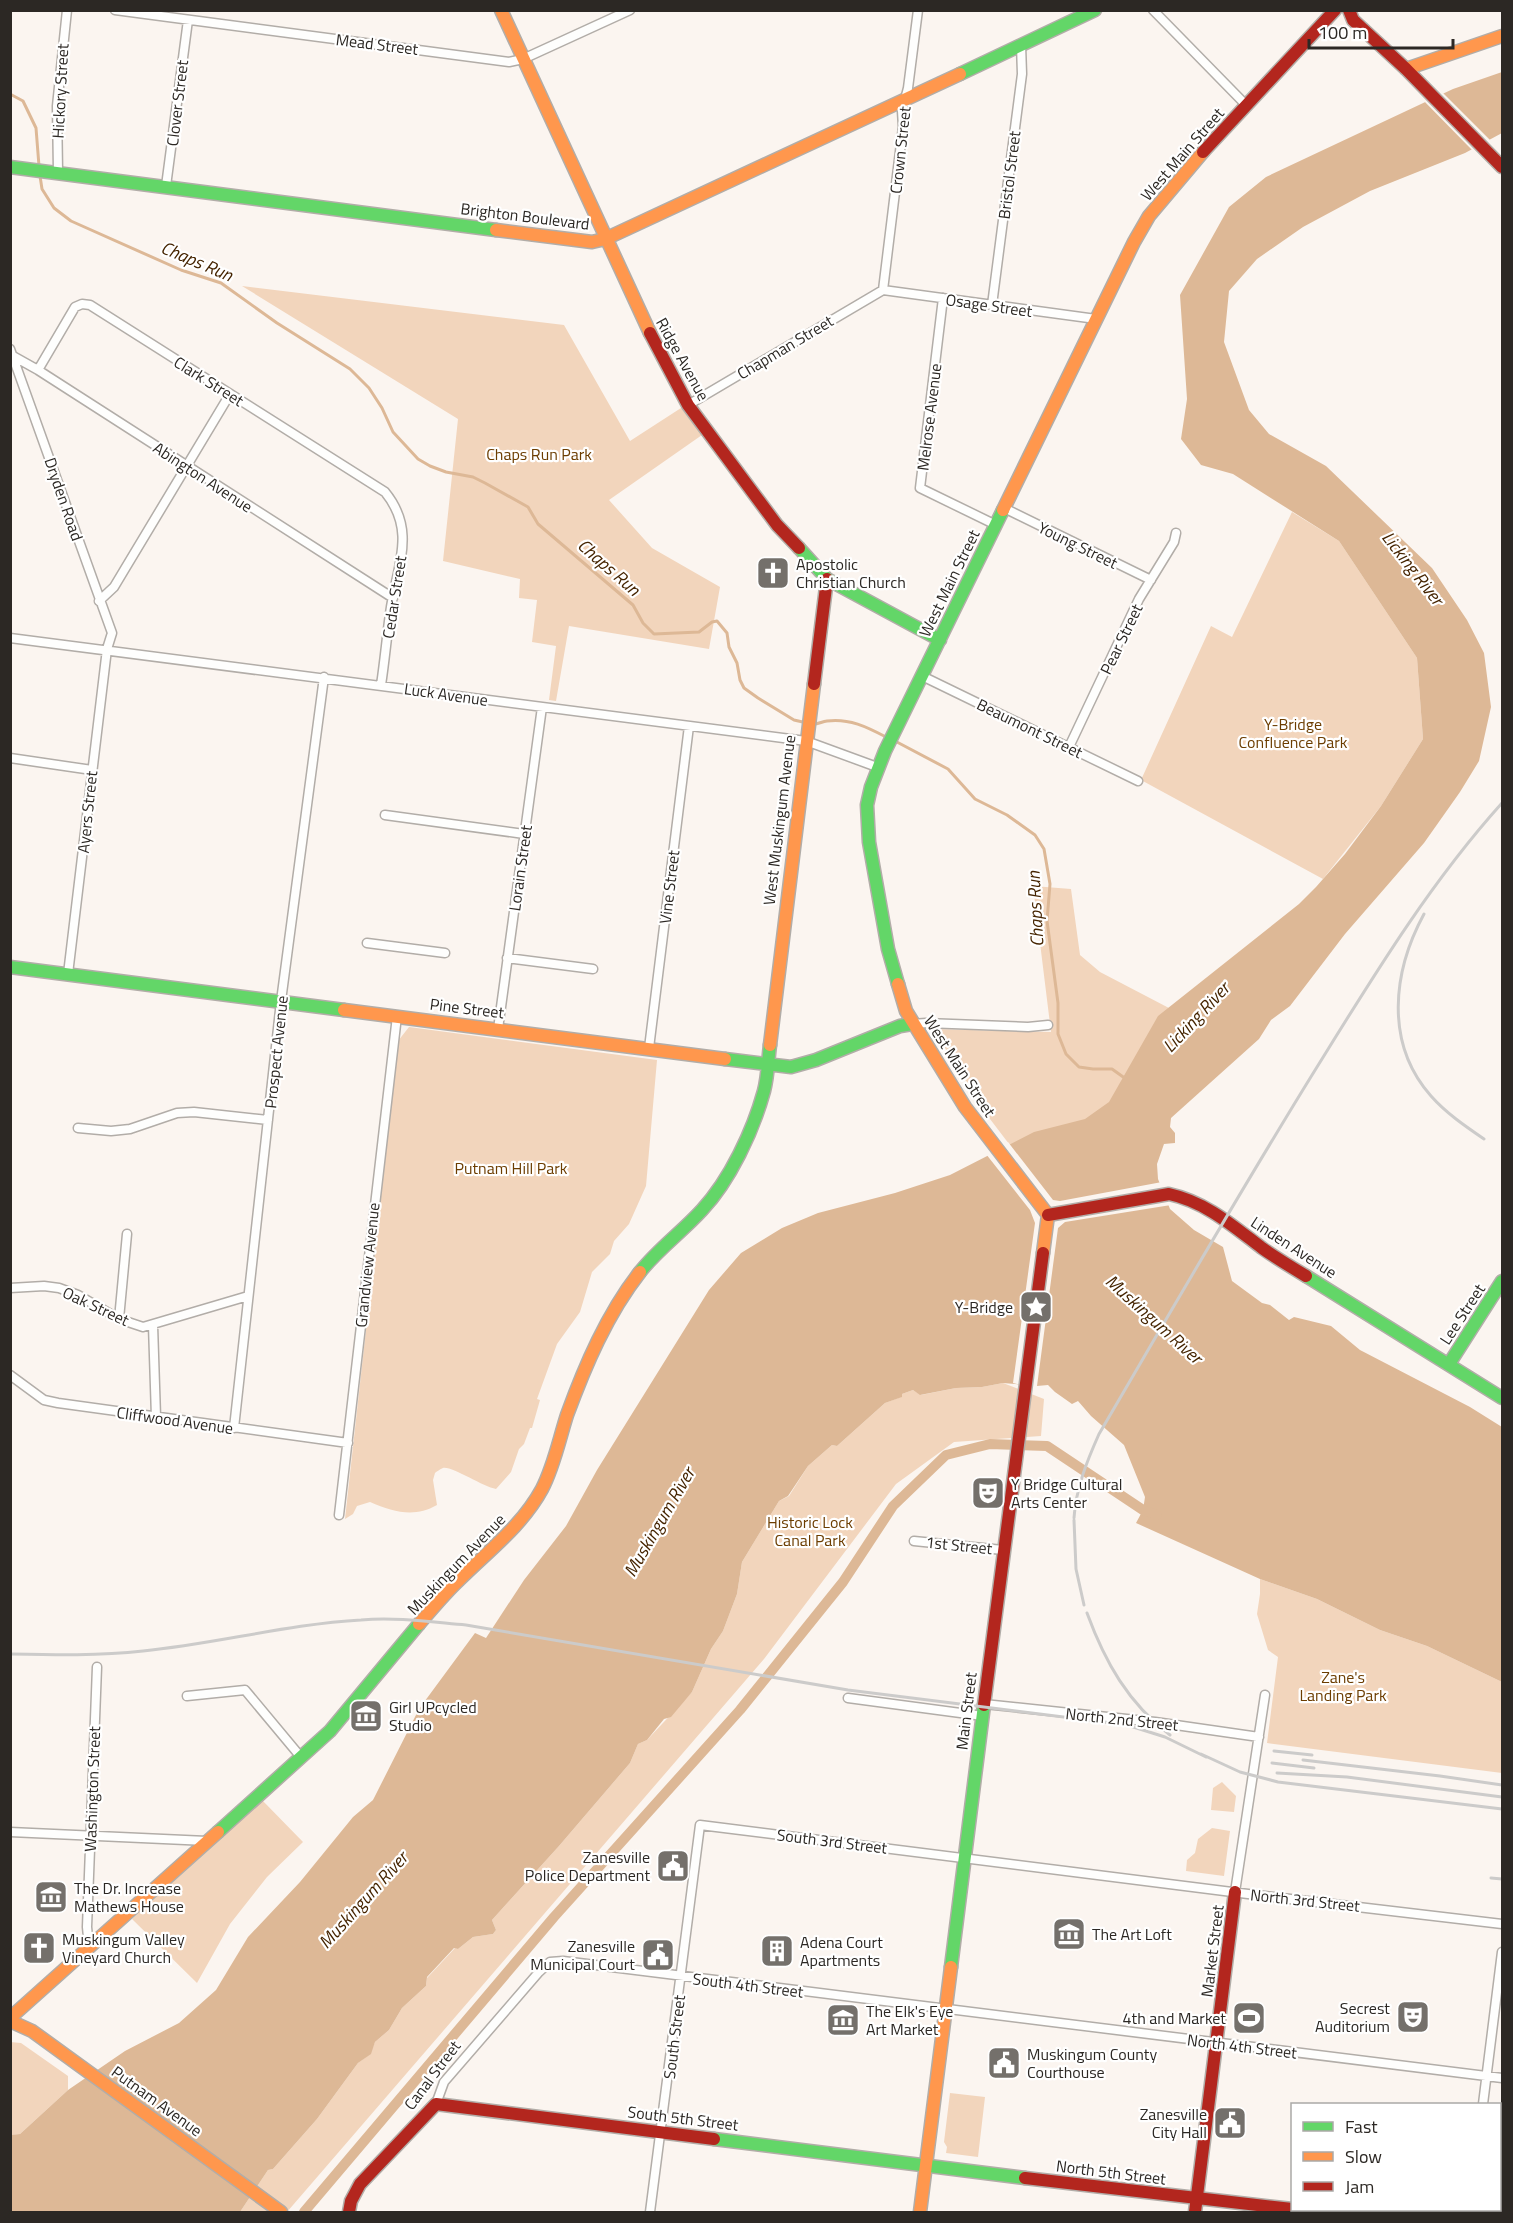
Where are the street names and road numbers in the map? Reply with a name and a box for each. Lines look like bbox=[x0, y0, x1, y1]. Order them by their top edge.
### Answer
street label: Mead Street bbox=[334, 27, 420, 61]
street label: Hickory Street bbox=[46, 42, 74, 139]
street label: Clover Street bbox=[160, 58, 194, 147]
street label: West Main Street bbox=[1135, 102, 1230, 206]
street label: Crown Street bbox=[883, 105, 917, 195]
street label: Bristol Street bbox=[992, 129, 1026, 221]
street label: Brighton Boulevard bbox=[459, 196, 591, 236]
street label: Osage Street bbox=[944, 287, 1034, 323]
street label: Chapman Street bbox=[732, 309, 838, 385]
street label: Ridge Avenue bbox=[650, 313, 716, 405]
street label: Clark Street bbox=[169, 350, 249, 412]
street label: Melrose Avenue bbox=[911, 362, 947, 472]
street label: Abington Avenue bbox=[148, 436, 258, 518]
street label: Dryden Road bbox=[39, 454, 89, 544]
street label: Young Street bbox=[1034, 515, 1122, 575]
street label: West Main Street bbox=[913, 525, 986, 641]
street label: Cedar Street bbox=[376, 554, 412, 640]
street label: Pear Street bbox=[1094, 599, 1149, 678]
street label: Luck Avenue bbox=[403, 676, 489, 712]
street label: Beaumont Street bbox=[973, 692, 1087, 764]
street label: West Muskingum Avenue bbox=[757, 734, 801, 906]
street label: Ayers Street bbox=[71, 769, 103, 854]
street label: Lorain Street bbox=[502, 823, 538, 912]
street label: Vine Street bbox=[653, 848, 685, 925]
street label: Pine Street bbox=[429, 992, 506, 1024]
street label: Prospect Avenue bbox=[258, 994, 294, 1110]
street label: West Main Street bbox=[918, 1010, 1002, 1122]
street label: Grandview Avenue bbox=[349, 1201, 385, 1329]
street label: Linden Avenue bbox=[1246, 1210, 1342, 1284]
street label: Lee Street bbox=[1433, 1278, 1491, 1349]
street label: Oak Street bbox=[59, 1280, 134, 1332]
street label: Cliffwood Avenue bbox=[115, 1400, 235, 1440]
street label: Muskingum Avenue bbox=[401, 1508, 511, 1620]
street label: 1st Street bbox=[925, 1530, 994, 1560]
street label: Main Street bbox=[949, 1670, 983, 1751]
street label: North 2nd Street bbox=[1064, 1701, 1180, 1737]
street label: Washington Street bbox=[78, 1725, 106, 1852]
street label: South 3rd Street bbox=[776, 1822, 889, 1860]
street label: North 3rd Street bbox=[1249, 1882, 1361, 1918]
street label: Market Street bbox=[1194, 1903, 1230, 1999]
street label: South 4th Street bbox=[691, 1966, 805, 2004]
street label: South Street bbox=[657, 1993, 691, 2080]
street label: North 4th Street bbox=[1186, 2027, 1299, 2065]
street label: Canal Street bbox=[398, 2035, 466, 2115]
street label: Putnam Avenue bbox=[107, 2060, 207, 2142]
street label: South 5th Street bbox=[626, 2099, 740, 2137]
street label: North 5th Street bbox=[1055, 2153, 1168, 2191]

